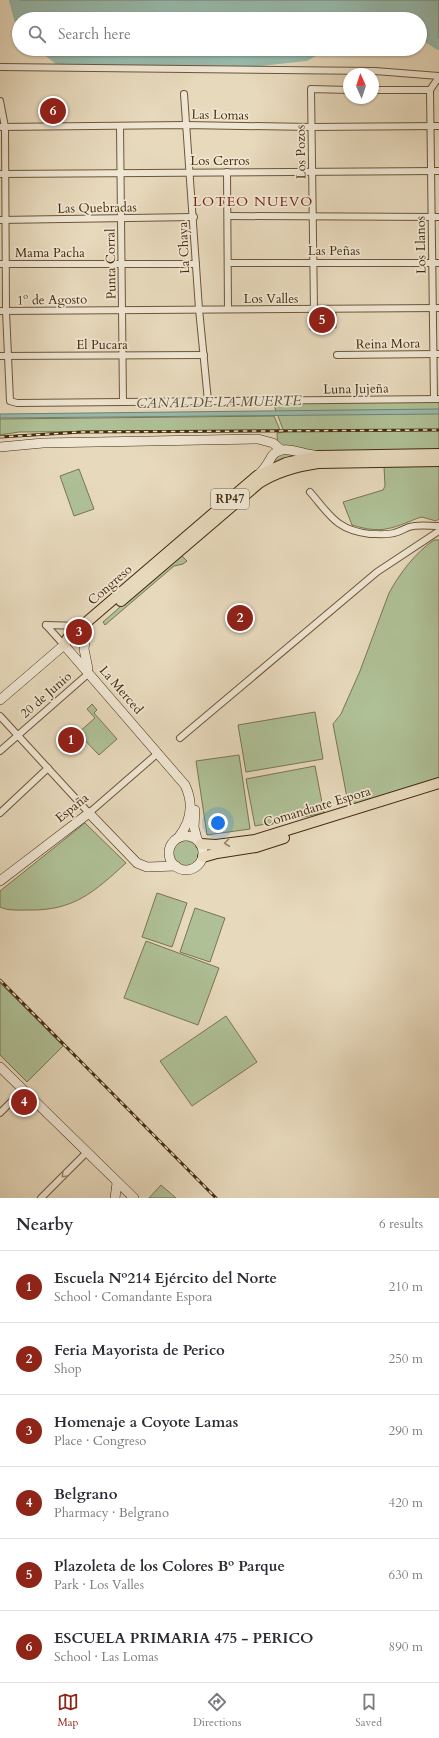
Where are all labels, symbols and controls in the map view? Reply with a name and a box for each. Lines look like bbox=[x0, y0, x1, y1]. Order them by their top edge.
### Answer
search box bbox=[12, 12, 427, 56]
icon: search bbox=[26, 23, 48, 45]
text: Search here bbox=[58, 24, 131, 44]
north arrow bbox=[343, 68, 379, 104]
pin: 6 bbox=[40, 96, 66, 126]
street label: Las Lomas bbox=[191, 106, 249, 124]
street label: Los Pozos bbox=[292, 125, 310, 179]
street label: Los Cerros bbox=[190, 152, 250, 170]
district label: LOTEO NUEVO bbox=[193, 192, 313, 211]
street label: Las Quebradas bbox=[57, 198, 137, 218]
street label: Los Llanos bbox=[411, 216, 431, 274]
street label: La Chaya bbox=[174, 221, 194, 275]
street label: Punta Corral bbox=[101, 228, 121, 300]
street label: Las Peñas bbox=[308, 242, 360, 260]
street label: Mama Pacha bbox=[15, 244, 85, 262]
street label: 1º de Agosto bbox=[17, 290, 87, 310]
street label: Los Valles bbox=[244, 290, 298, 308]
pin: 5 bbox=[309, 305, 335, 335]
street label: Reina Mora bbox=[355, 334, 421, 354]
street label: El Pucara bbox=[76, 336, 128, 354]
street label: Luna Jujeña bbox=[323, 379, 389, 399]
water label: CANAL DE LA MUERTE bbox=[136, 391, 303, 413]
road number: RP47 bbox=[211, 489, 249, 509]
street label: Congreso bbox=[84, 561, 136, 609]
pin: 2 bbox=[227, 603, 253, 633]
pin: 3 bbox=[66, 617, 92, 647]
street label: La Merced bbox=[95, 662, 147, 718]
street label: 20 de Junio bbox=[16, 668, 76, 722]
pin: 1 bbox=[58, 725, 84, 755]
street label: Comandante Espora bbox=[261, 782, 373, 832]
street label: España bbox=[52, 789, 93, 827]
your location bbox=[208, 813, 228, 833]
one-way arrow bbox=[224, 838, 230, 847]
pin: 4 bbox=[11, 1087, 37, 1117]
one-way arrow bbox=[61, 1170, 69, 1178]
text: Nearby bbox=[16, 1213, 73, 1236]
text: 6 results bbox=[379, 1215, 423, 1233]
text: Escuela Nº214 Ejército del Norte bbox=[54, 1268, 277, 1288]
text: 1 bbox=[26, 1278, 32, 1296]
text: 210 m bbox=[389, 1278, 423, 1296]
text: School · Comandante Espora bbox=[54, 1288, 212, 1306]
text: Feria Mayorista de Perico bbox=[54, 1340, 225, 1360]
text: 2 bbox=[26, 1350, 32, 1368]
text: 250 m bbox=[389, 1350, 423, 1368]
text: Shop bbox=[54, 1360, 82, 1378]
text: Homenaje a Coyote Lamas bbox=[54, 1412, 238, 1432]
text: 3 bbox=[26, 1422, 32, 1440]
text: 290 m bbox=[389, 1422, 423, 1440]
text: Place · Congreso bbox=[54, 1432, 146, 1450]
text: Belgrano bbox=[54, 1484, 118, 1504]
text: 4 bbox=[26, 1494, 32, 1512]
text: 420 m bbox=[389, 1494, 423, 1512]
text: Pharmacy · Belgrano bbox=[54, 1504, 169, 1522]
text: Plazoleta de los Colores Bº Parque bbox=[54, 1556, 285, 1576]
text: 5 bbox=[26, 1566, 32, 1584]
text: 630 m bbox=[389, 1566, 423, 1584]
text: Park · Los Valles bbox=[54, 1576, 144, 1594]
text: ESCUELA PRIMARIA 475 - PERICO bbox=[54, 1628, 313, 1648]
text: 6 bbox=[26, 1638, 32, 1656]
text: 890 m bbox=[389, 1638, 423, 1656]
text: School · Las Lomas bbox=[54, 1648, 158, 1666]
tab: Map bbox=[57, 1691, 79, 1730]
tab: Directions bbox=[193, 1691, 241, 1730]
tab: Saved bbox=[355, 1691, 382, 1730]

